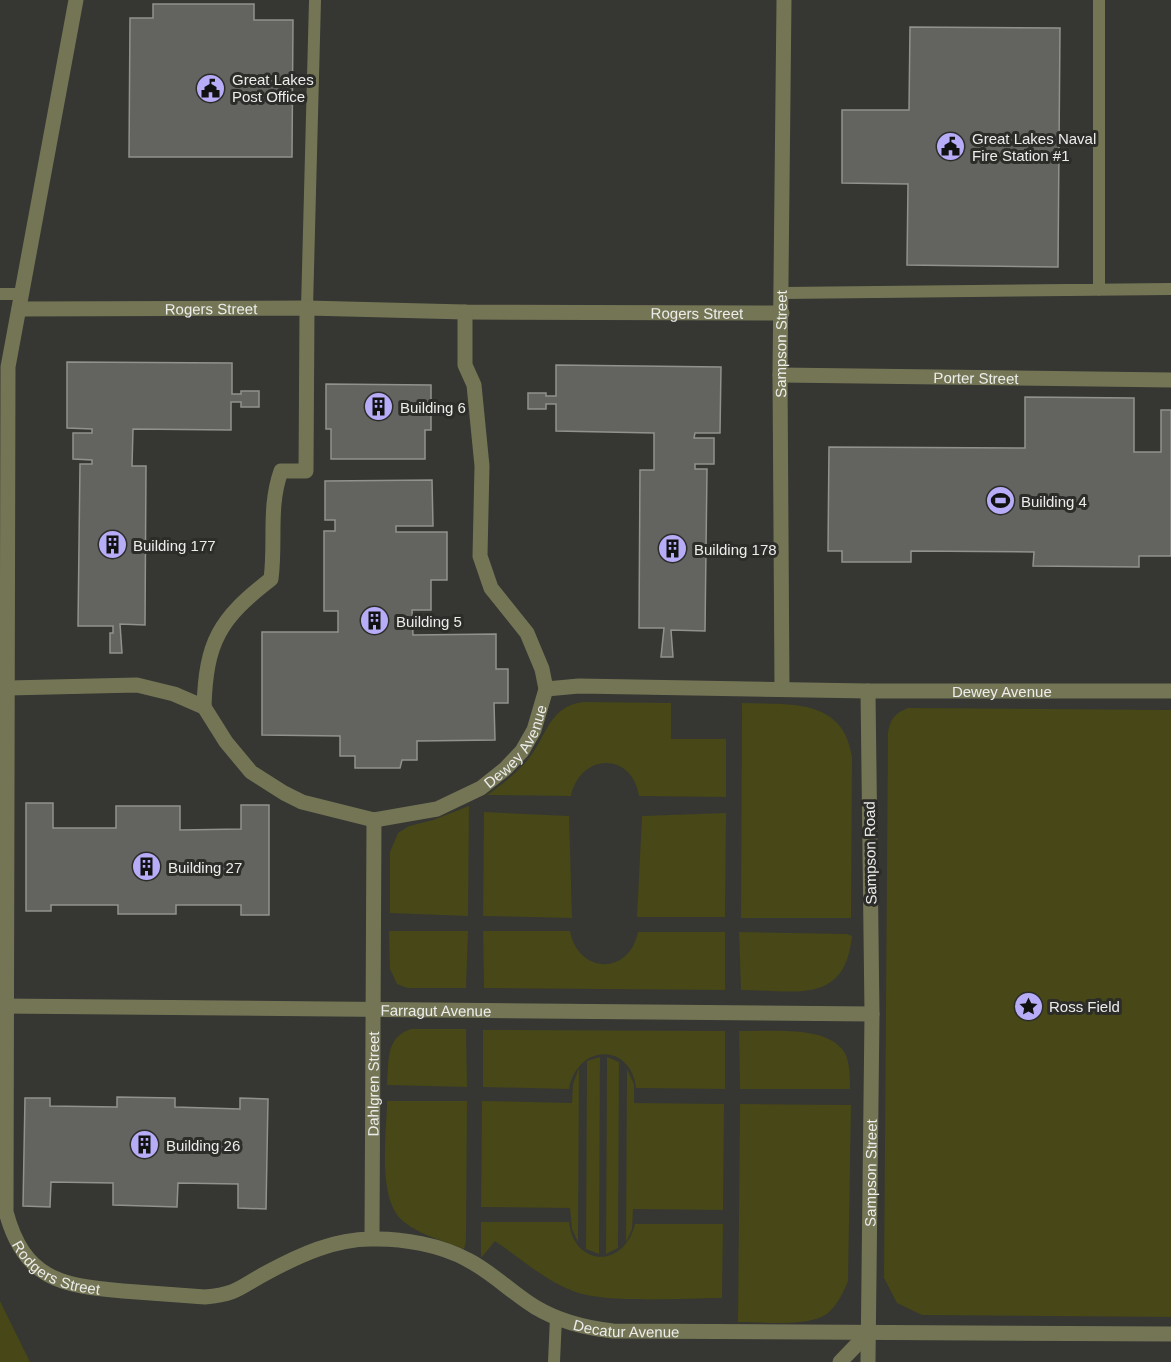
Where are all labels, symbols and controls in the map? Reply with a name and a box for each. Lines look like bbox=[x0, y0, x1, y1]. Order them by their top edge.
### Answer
place label: Great Lakes Post Office bbox=[232, 71, 314, 105]
public building icon: Great Lakes Post Office bbox=[195, 72, 227, 104]
place label: Great Lakes Naval Fire Station #1 bbox=[972, 130, 1096, 164]
public building icon: Great Lakes Naval Fire Station #1 bbox=[935, 131, 967, 163]
street label: Sampson Street bbox=[771, 289, 789, 398]
street label: Rogers Street bbox=[165, 300, 258, 317]
street label: Rogers Street bbox=[651, 304, 744, 321]
street label: Porter Street bbox=[933, 368, 1019, 387]
building icon: Building 6 bbox=[363, 391, 395, 423]
place label: Building 6 bbox=[400, 399, 466, 416]
sports icon: Building 4 bbox=[984, 485, 1016, 517]
place label: Building 4 bbox=[1021, 493, 1087, 510]
building icon: Building 177 bbox=[96, 529, 128, 561]
building icon: Building 178 bbox=[657, 533, 689, 565]
place label: Building 177 bbox=[133, 537, 216, 554]
place label: Building 178 bbox=[694, 541, 777, 558]
building icon: Building 5 bbox=[359, 605, 391, 637]
place label: Building 5 bbox=[396, 613, 462, 630]
street label: Dewey Avenue bbox=[952, 683, 1052, 700]
street label: Dewey Avenue bbox=[480, 703, 549, 791]
street label: Sampson Road bbox=[861, 801, 879, 905]
building icon: Building 27 bbox=[131, 851, 163, 883]
place label: Building 27 bbox=[168, 859, 242, 876]
place icon: Ross Field bbox=[1012, 990, 1044, 1022]
place label: Ross Field bbox=[1049, 998, 1120, 1015]
street label: Farragut Avenue bbox=[381, 1001, 491, 1019]
street label: Dahlgren Street bbox=[364, 1031, 381, 1137]
street label: Sampson Street bbox=[861, 1118, 879, 1227]
building icon: Building 26 bbox=[129, 1129, 161, 1161]
place label: Building 26 bbox=[166, 1137, 240, 1154]
street label: Rodgers Street bbox=[9, 1237, 102, 1297]
street label: Decatur Avenue bbox=[572, 1316, 679, 1340]

